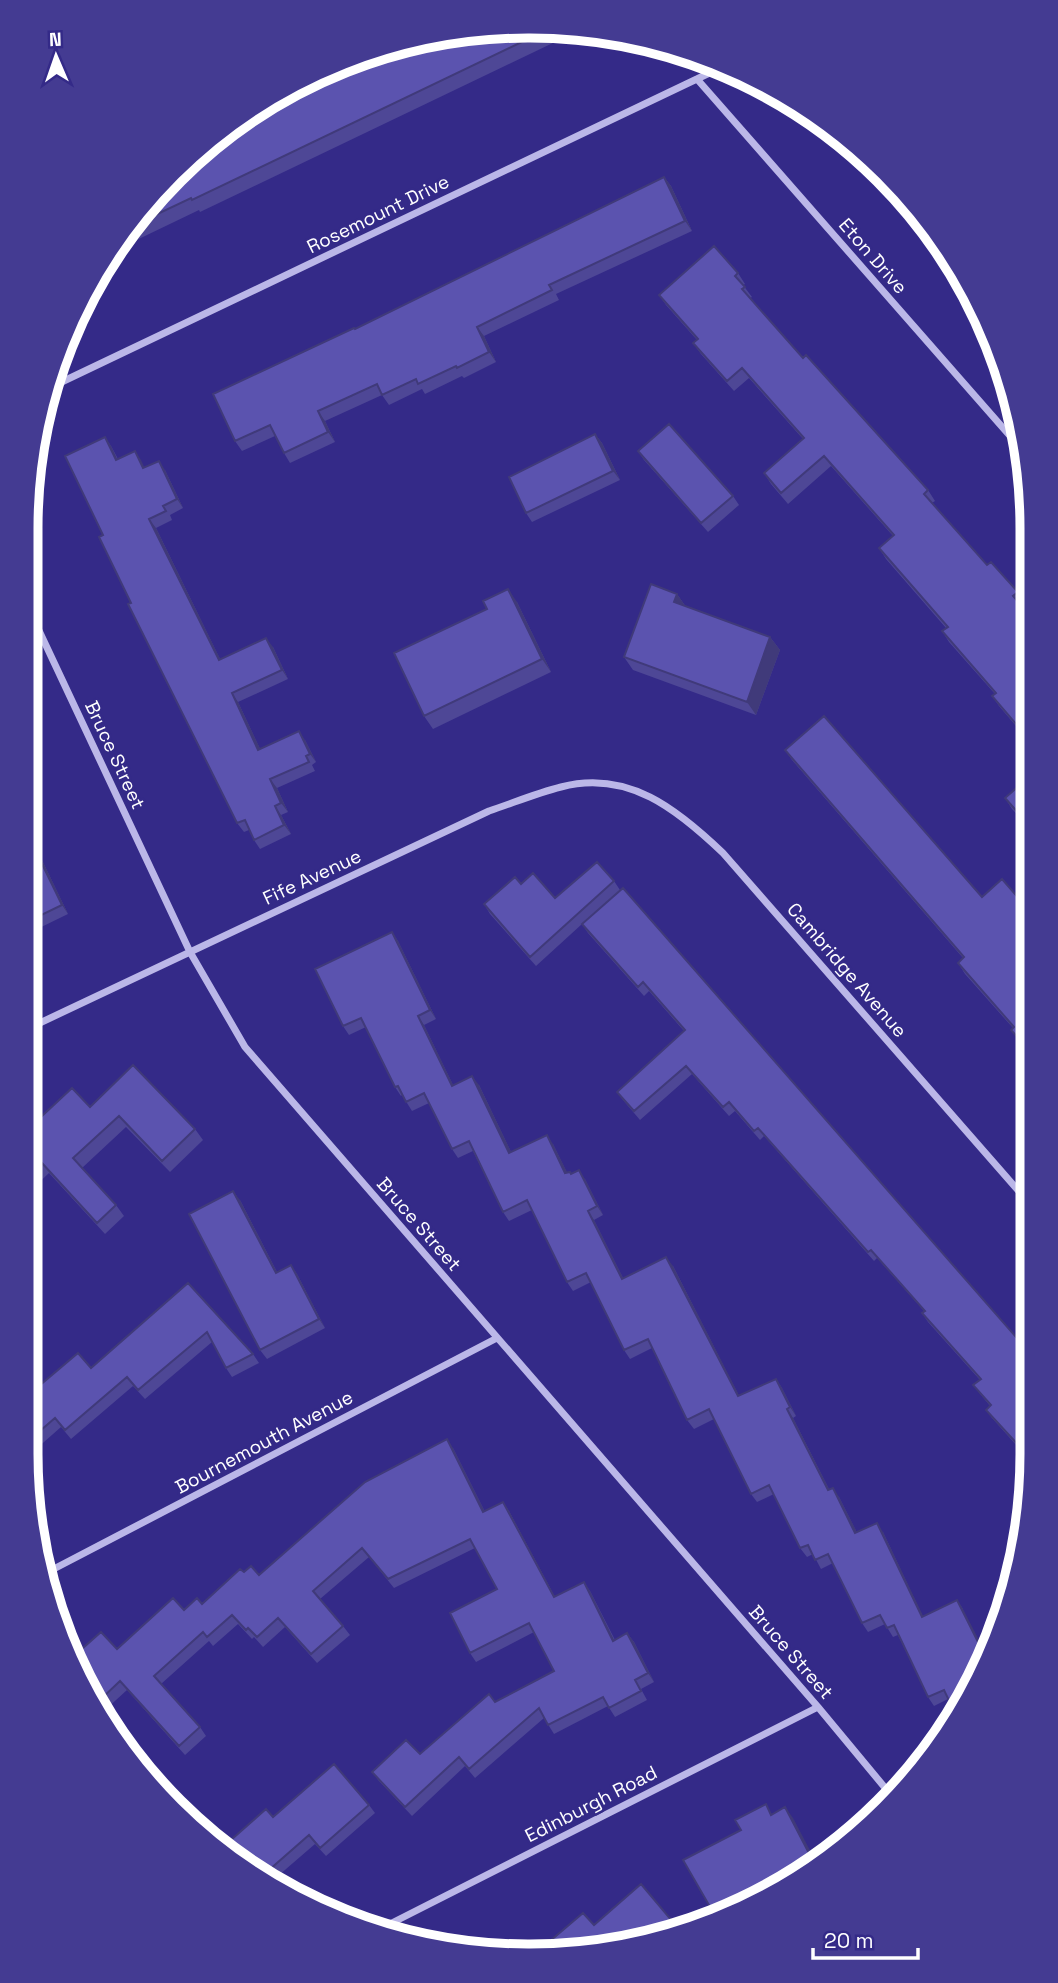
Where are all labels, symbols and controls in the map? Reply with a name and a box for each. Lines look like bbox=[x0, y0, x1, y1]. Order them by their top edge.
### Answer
north arrow bbox=[21, 21, 91, 91]
text: N bbox=[49, 27, 62, 52]
street label: Rosemount Drive bbox=[303, 169, 453, 259]
street label: Eton Drive bbox=[833, 213, 913, 299]
street label: Bruce Street bbox=[79, 697, 151, 813]
street label: Fife Avenue bbox=[259, 843, 365, 911]
street label: Cambridge Avenue bbox=[781, 897, 913, 1043]
street label: Bruce Street bbox=[371, 1172, 467, 1276]
street label: Bournemouth Avenue bbox=[171, 1385, 357, 1499]
street label: Bruce Street bbox=[743, 1600, 839, 1704]
street label: Edinburgh Road bbox=[521, 1760, 661, 1848]
scale bar bbox=[813, 1916, 918, 1960]
text: 20 m bbox=[824, 1927, 874, 1954]

